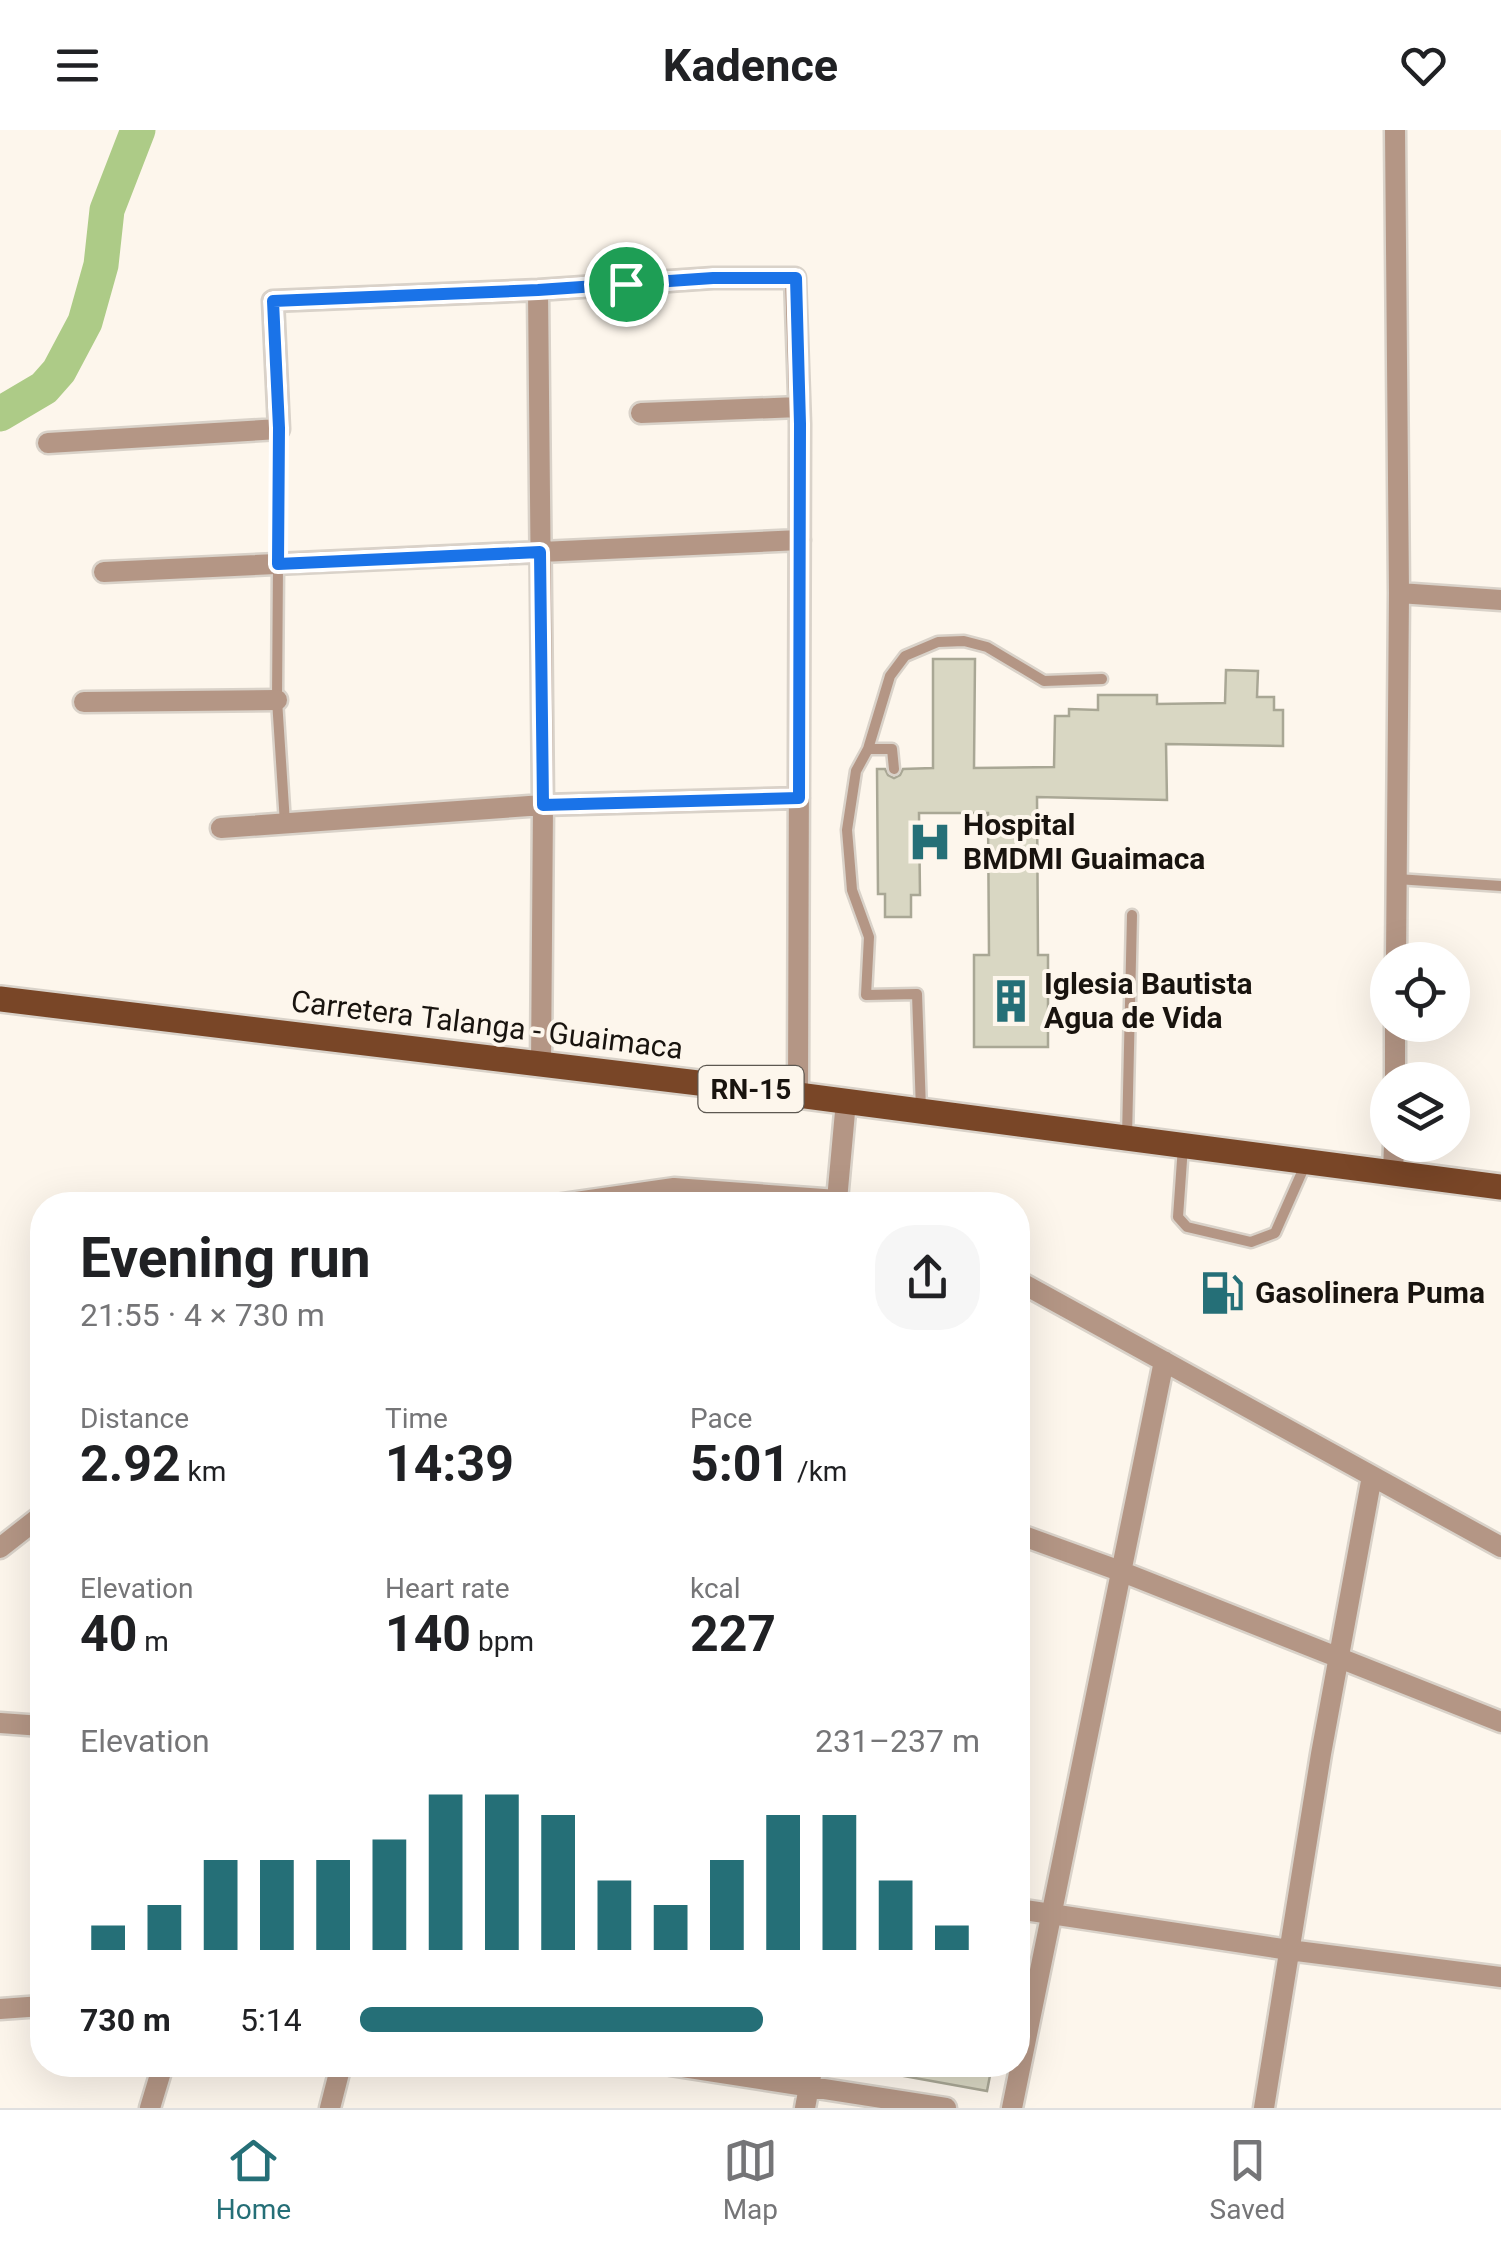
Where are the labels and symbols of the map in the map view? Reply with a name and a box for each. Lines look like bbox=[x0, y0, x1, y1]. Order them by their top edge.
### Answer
pin bbox=[584, 242, 669, 327]
place label: Hospital BMDMI Guaimaca bbox=[963, 807, 1205, 876]
hospital icon: Hospital BMDMI Guaimaca bbox=[906, 818, 954, 866]
place label: Iglesia Bautista Agua de Vida bbox=[1044, 966, 1253, 1035]
building icon: Iglesia Bautista Agua de Vida bbox=[987, 977, 1035, 1025]
street label: Carretera Talanga - Guaimaca bbox=[289, 983, 685, 1066]
road number: RN-15 bbox=[698, 1066, 804, 1112]
fuel station icon: Gasolinera Puma bbox=[1198, 1269, 1246, 1317]
place label: Gasolinera Puma bbox=[1255, 1275, 1485, 1310]

